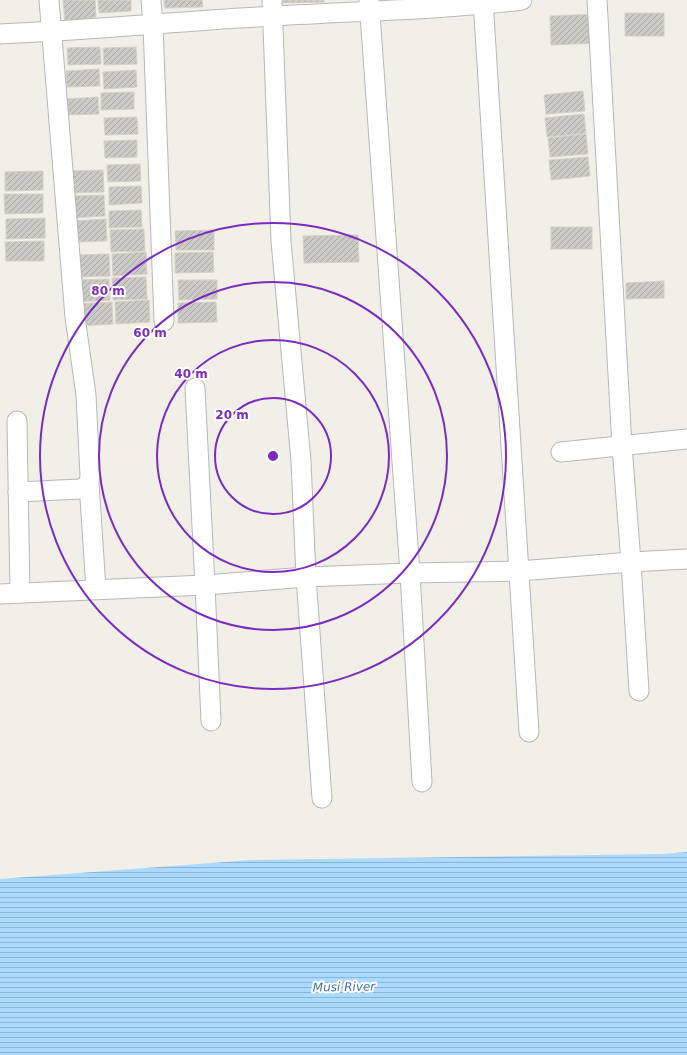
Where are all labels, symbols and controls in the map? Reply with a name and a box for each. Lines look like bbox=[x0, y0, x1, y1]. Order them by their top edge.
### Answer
text: 80 m bbox=[91, 284, 125, 298]
text: 60 m bbox=[133, 326, 167, 340]
text: 40 m bbox=[174, 367, 208, 381]
text: 20 m bbox=[215, 408, 249, 422]
centre of rings bbox=[266, 449, 280, 463]
water label: Musi River bbox=[313, 979, 376, 995]

